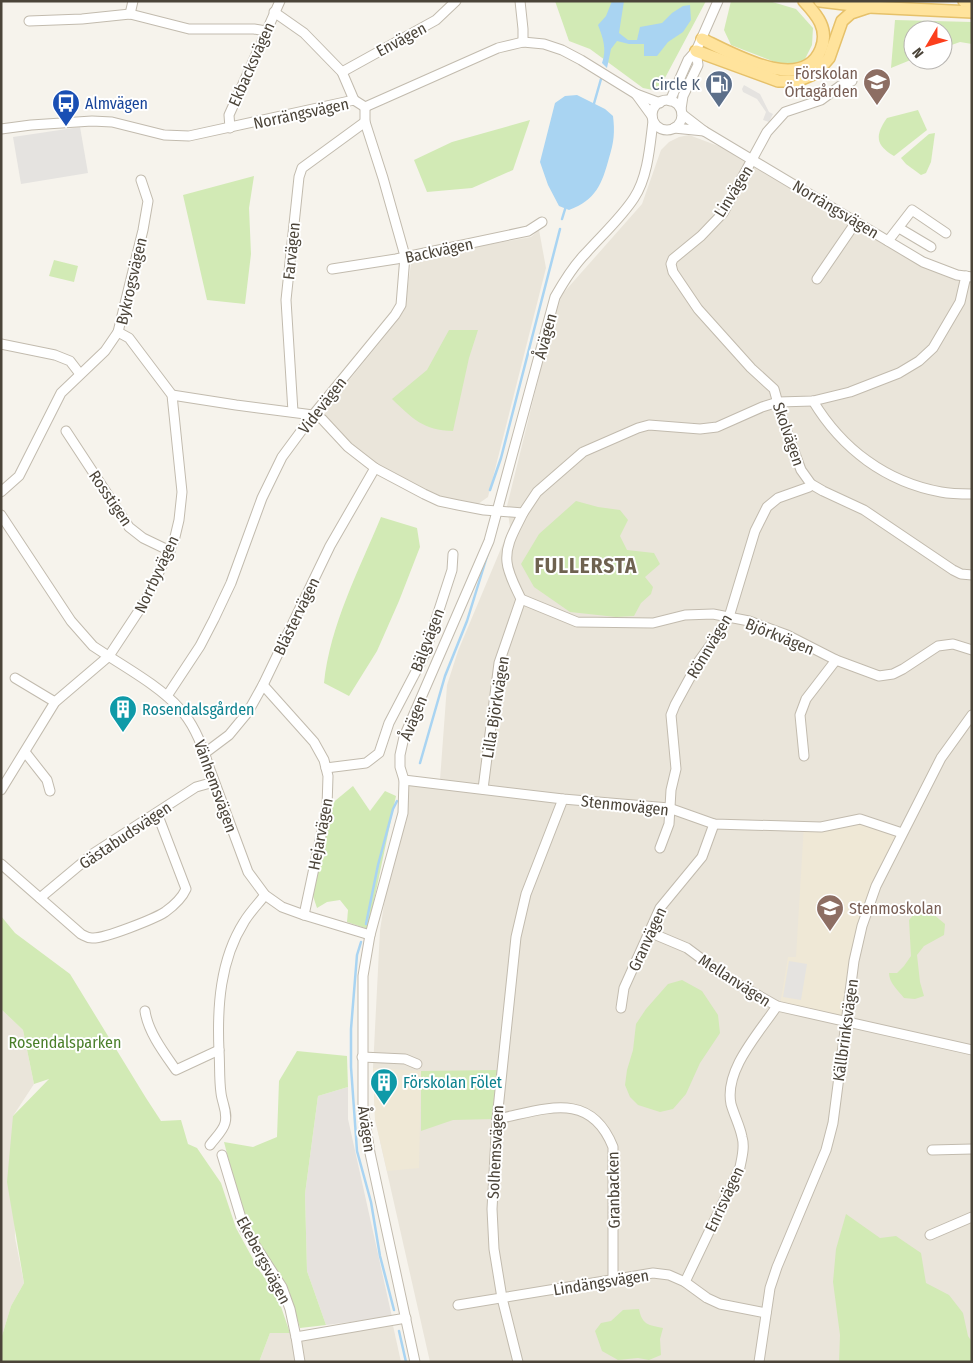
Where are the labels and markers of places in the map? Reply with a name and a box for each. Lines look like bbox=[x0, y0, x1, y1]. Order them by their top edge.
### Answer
place label: Förskolan Örtagården bbox=[784, 64, 858, 101]
school or university icon: Förskolan Örtagården bbox=[862, 67, 892, 106]
fuel station icon: Circle K bbox=[704, 69, 734, 108]
place label: Circle K bbox=[652, 75, 701, 94]
bus stop icon: Almvägen bbox=[51, 88, 81, 127]
place label: Almvägen bbox=[85, 94, 148, 113]
building icon: Rosendalsgården bbox=[108, 694, 138, 733]
place label: Rosendalsgården bbox=[142, 700, 254, 719]
school or university icon: Stenmoskolan bbox=[815, 893, 845, 932]
place label: Stenmoskolan bbox=[849, 899, 942, 918]
building icon: Förskolan Fölet bbox=[369, 1067, 399, 1106]
place label: Förskolan Fölet bbox=[403, 1073, 503, 1092]

